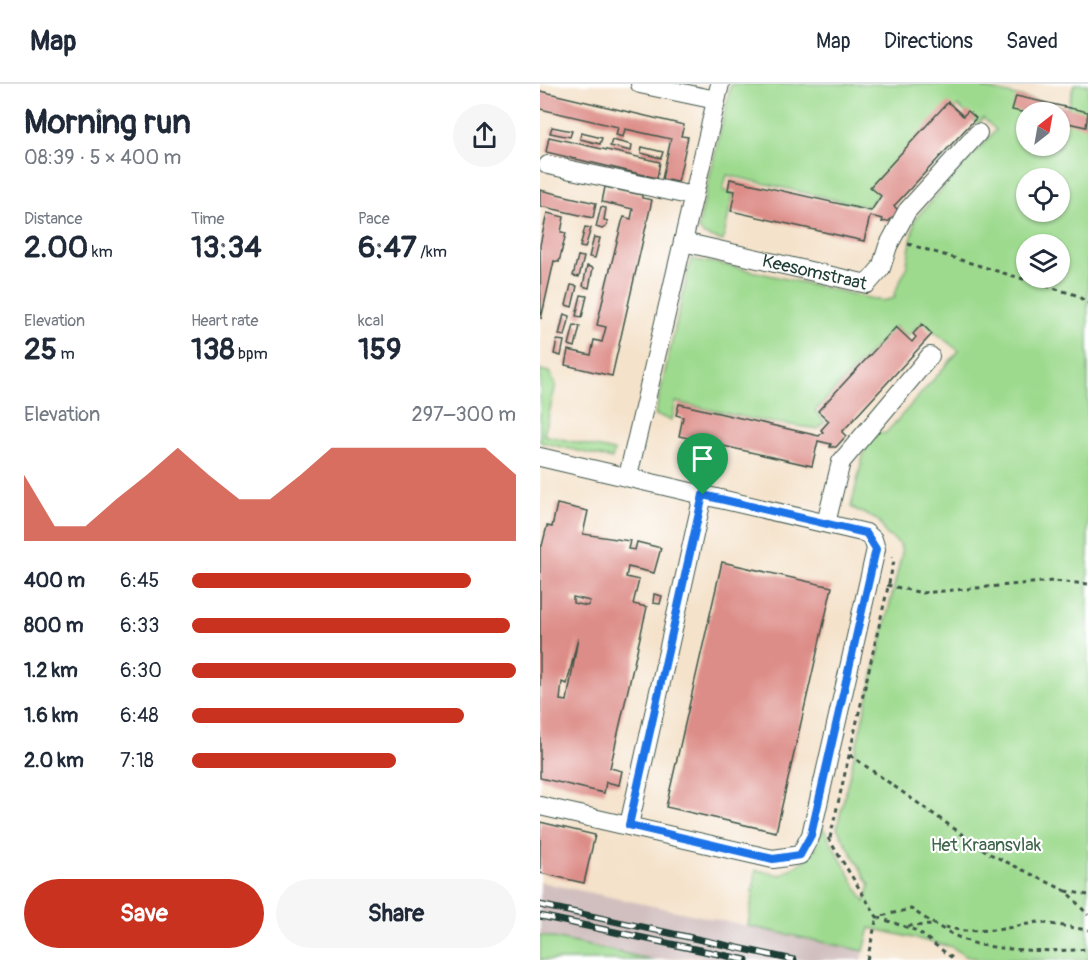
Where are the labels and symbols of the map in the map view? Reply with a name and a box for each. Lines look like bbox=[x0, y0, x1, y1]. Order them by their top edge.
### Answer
north arrow bbox=[1016, 102, 1070, 156]
street label: Keesomstraat bbox=[760, 249, 870, 296]
pin bbox=[677, 433, 728, 495]
park label: Het Kraansvlak bbox=[931, 834, 1042, 857]

